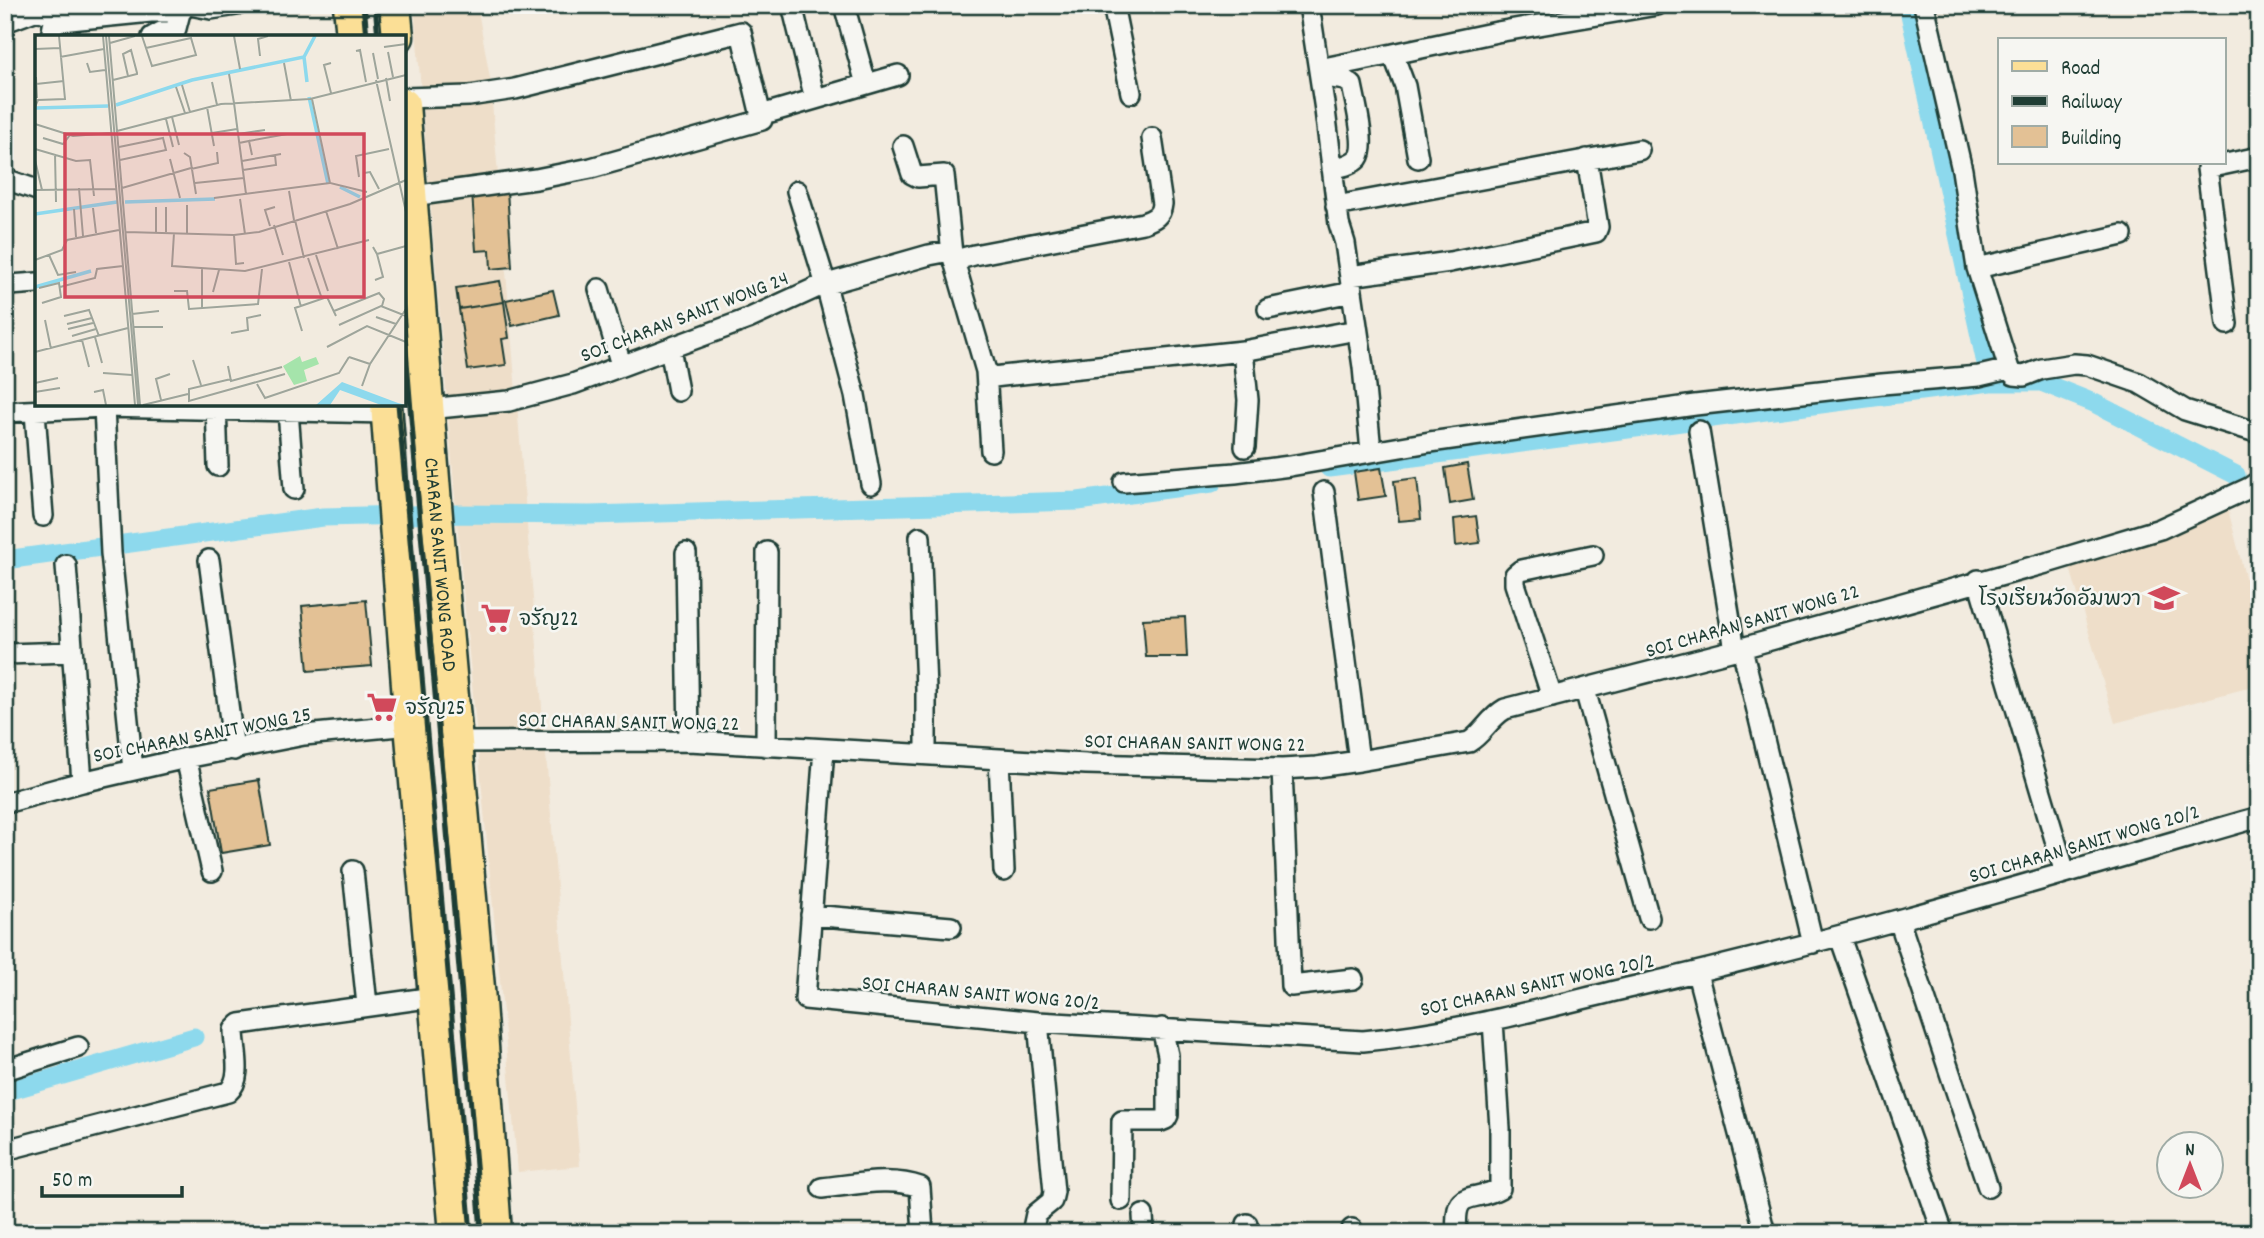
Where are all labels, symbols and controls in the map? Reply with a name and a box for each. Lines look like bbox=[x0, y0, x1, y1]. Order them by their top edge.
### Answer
inset map bbox=[35, 35, 406, 406]
legend bbox=[1998, 38, 2226, 164]
text: Road bbox=[2061, 55, 2100, 85]
text: Railway bbox=[2061, 89, 2122, 119]
text: Building bbox=[2061, 125, 2121, 155]
street label: SOI CHARAN SANIT WONG 24 bbox=[577, 265, 793, 372]
street label: CHARAN SANIT WONG ROAD bbox=[414, 456, 463, 673]
street label: SOI CHARAN SANIT WONG 22 bbox=[1642, 578, 1863, 668]
school or university icon: โรงเรียนวัดอัมพวา bbox=[2147, 581, 2181, 615]
place label: โรงเรียนวัดอัมพวา bbox=[1978, 585, 2141, 616]
supermarket icon: จรัญ22 bbox=[479, 601, 513, 635]
place label: จรัญ22 bbox=[519, 606, 579, 636]
supermarket icon: จรัญ25 bbox=[365, 690, 399, 724]
place label: จรัญ25 bbox=[405, 695, 465, 725]
street label: SOI CHARAN SANIT WONG 25 bbox=[91, 701, 314, 773]
street label: SOI CHARAN SANIT WONG 22 bbox=[518, 707, 740, 741]
street label: SOI CHARAN SANIT WONG 22 bbox=[1084, 728, 1306, 762]
street label: SOI CHARAN SANIT WONG 20/2 bbox=[1966, 799, 2204, 893]
street label: SOI CHARAN SANIT WONG 20/2 bbox=[1418, 947, 1657, 1026]
street label: SOI CHARAN SANIT WONG 20/2 bbox=[861, 970, 1101, 1020]
north arrow bbox=[2156, 1130, 2226, 1200]
text: N bbox=[2185, 1138, 2195, 1165]
scale bar bbox=[42, 1154, 182, 1198]
text: 50 m bbox=[52, 1167, 92, 1197]

